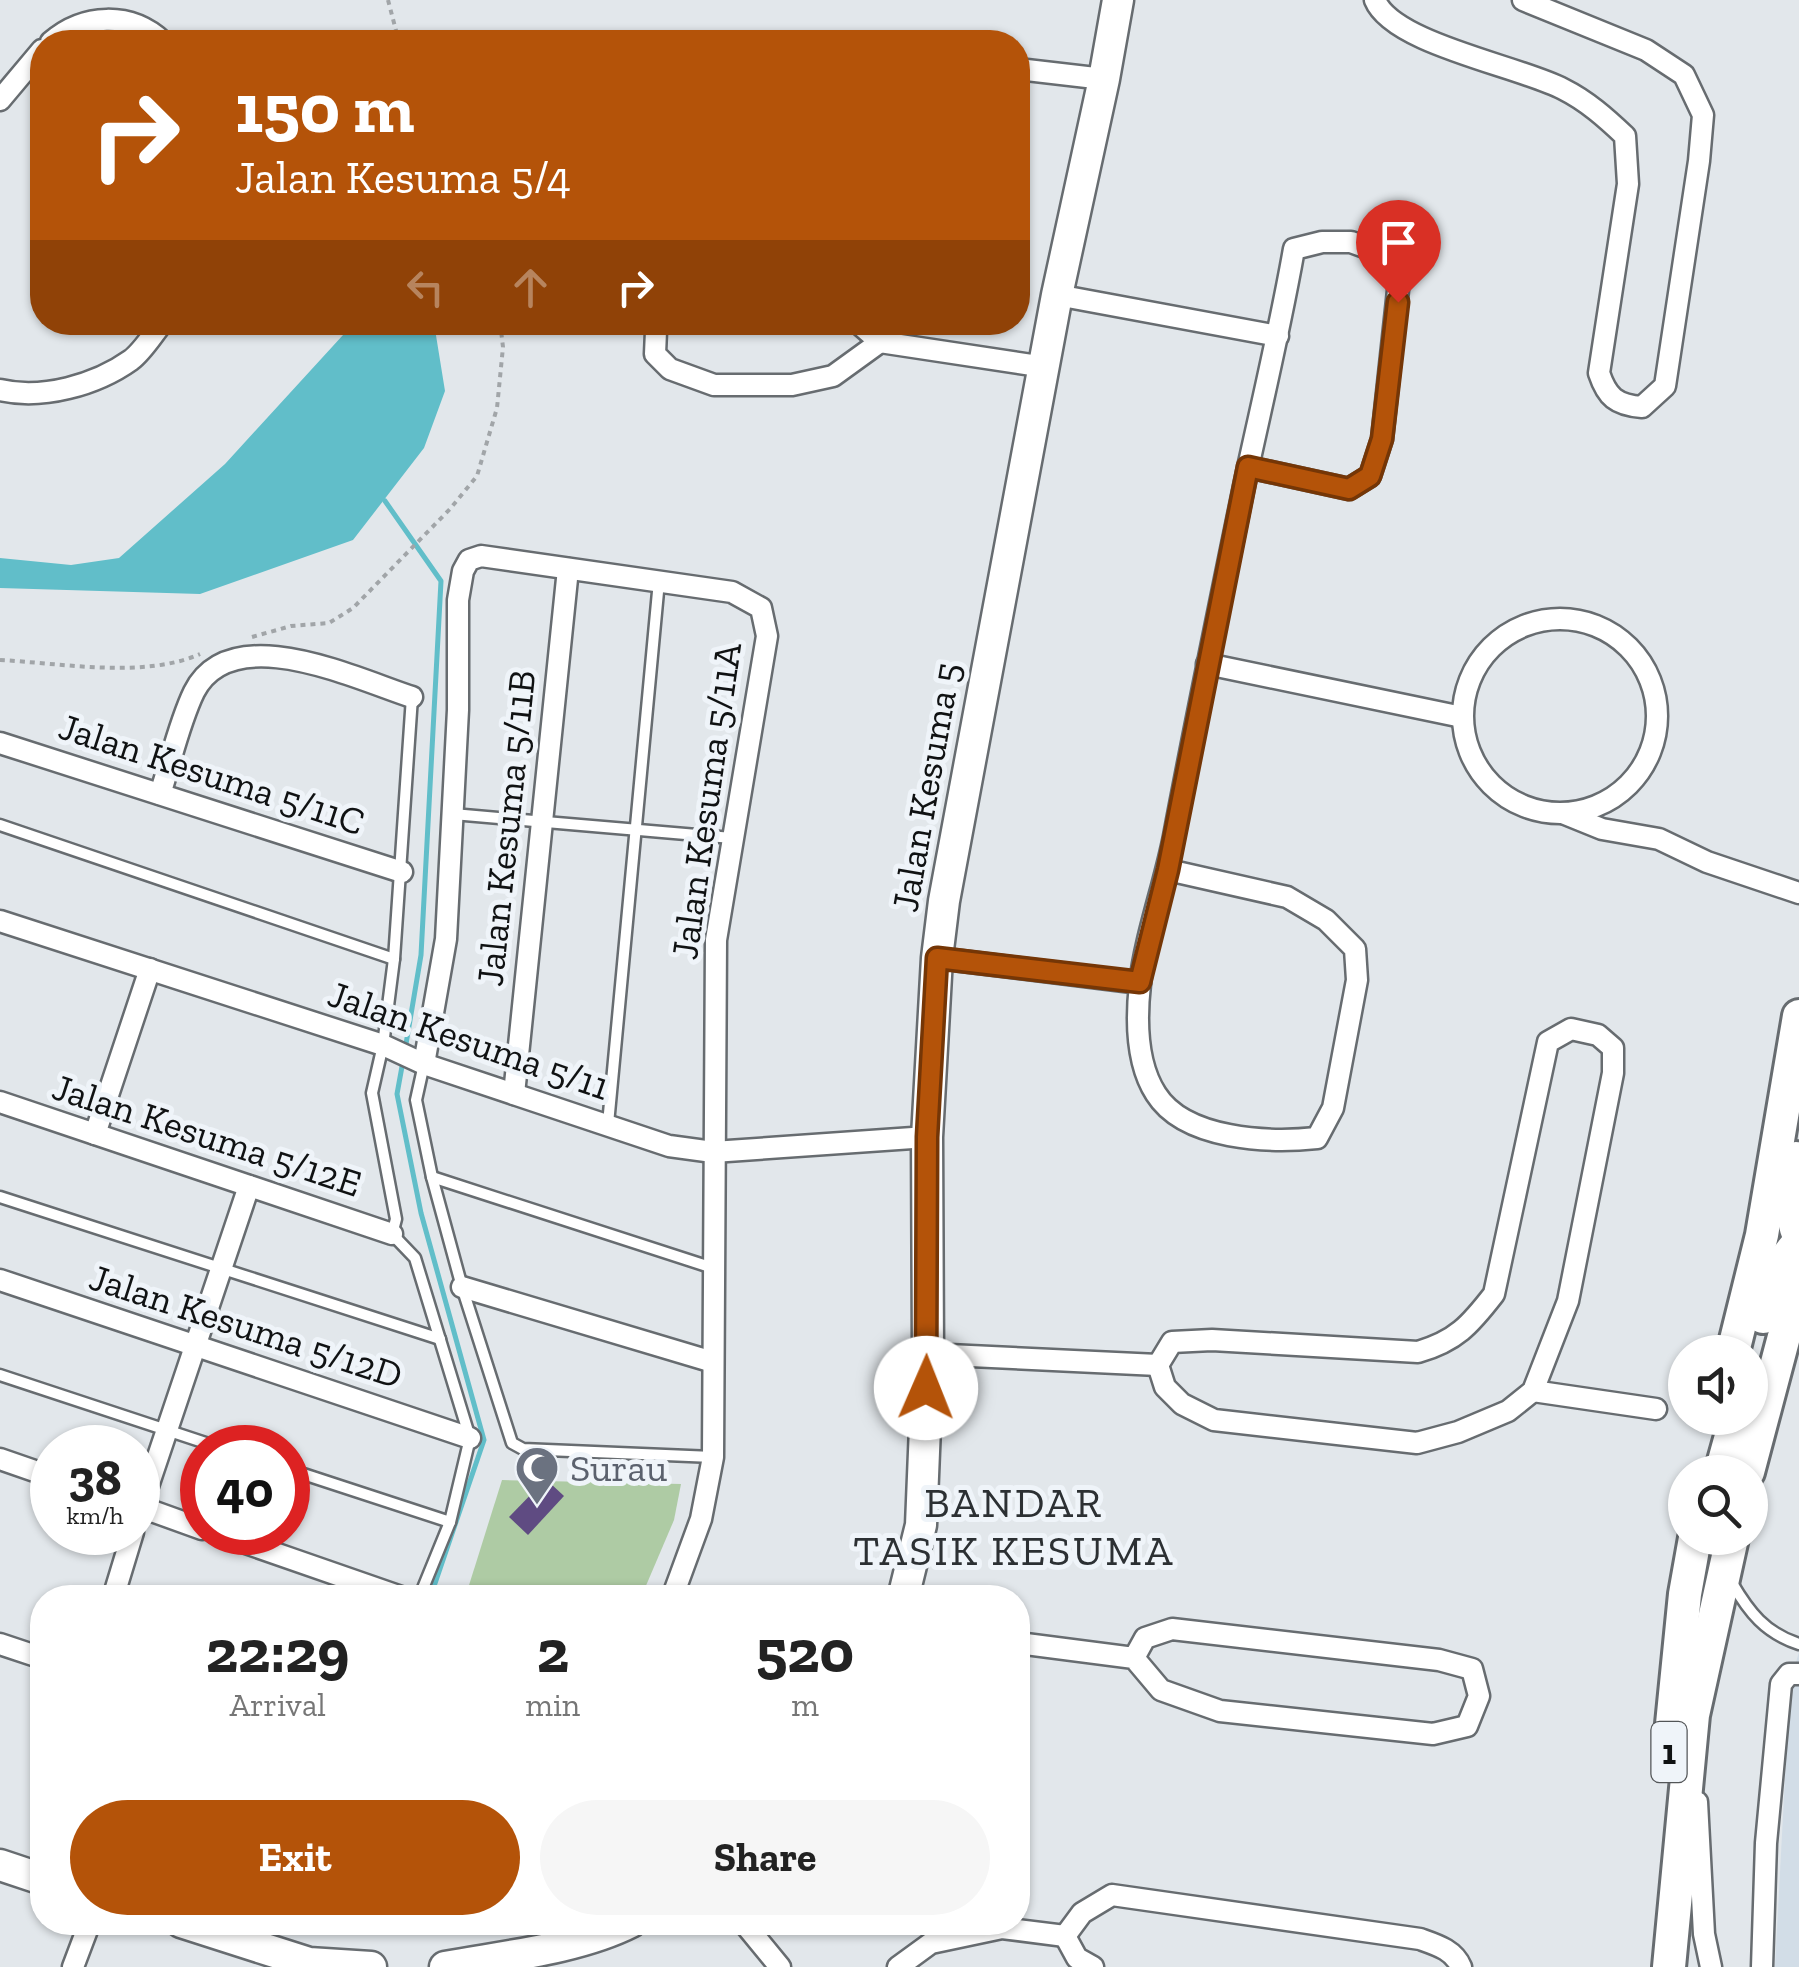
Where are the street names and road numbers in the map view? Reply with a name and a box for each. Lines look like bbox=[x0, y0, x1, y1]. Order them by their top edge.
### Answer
street label: Jalan Kesuma 5/11A bbox=[661, 639, 751, 962]
street label: Jalan Kesuma 5 bbox=[881, 659, 971, 915]
street label: Jalan Kesuma 5/11B bbox=[467, 668, 545, 988]
street label: Jalan Kesuma 5/11C bbox=[53, 703, 371, 845]
street label: Jalan Kesuma 5/11 bbox=[322, 970, 616, 1110]
street label: Jalan Kesuma 5/12E bbox=[47, 1063, 367, 1207]
street label: Jalan Kesuma 5/12D bbox=[84, 1254, 408, 1398]
road number: 1 bbox=[1652, 1722, 1686, 1782]

